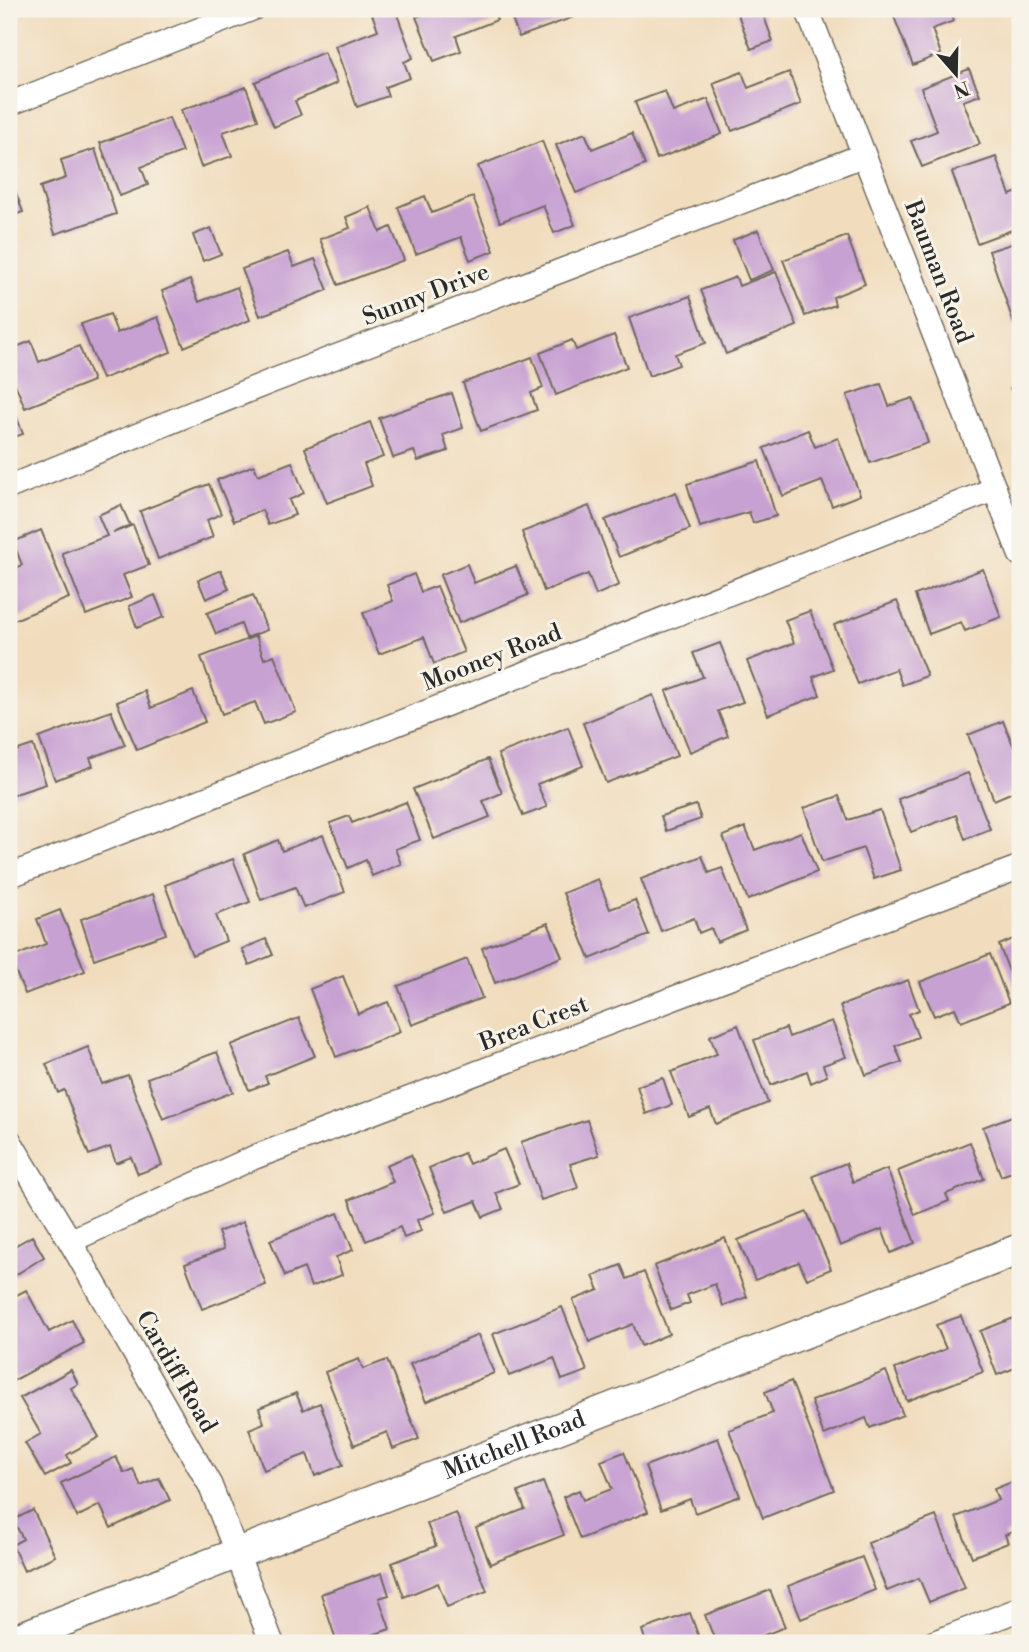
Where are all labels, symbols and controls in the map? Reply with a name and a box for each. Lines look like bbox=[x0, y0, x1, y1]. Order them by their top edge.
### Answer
north arrow bbox=[920, 38, 990, 108]
text: N bbox=[950, 75, 973, 103]
street label: Bauman Road bbox=[897, 195, 979, 348]
street label: Sunny Drive bbox=[358, 257, 494, 333]
street label: Mooney Road bbox=[418, 618, 566, 698]
street label: Brea Crest bbox=[474, 989, 593, 1059]
street label: Cardiff Road bbox=[129, 1305, 223, 1439]
street label: Mitchell Road bbox=[439, 1404, 590, 1487]

